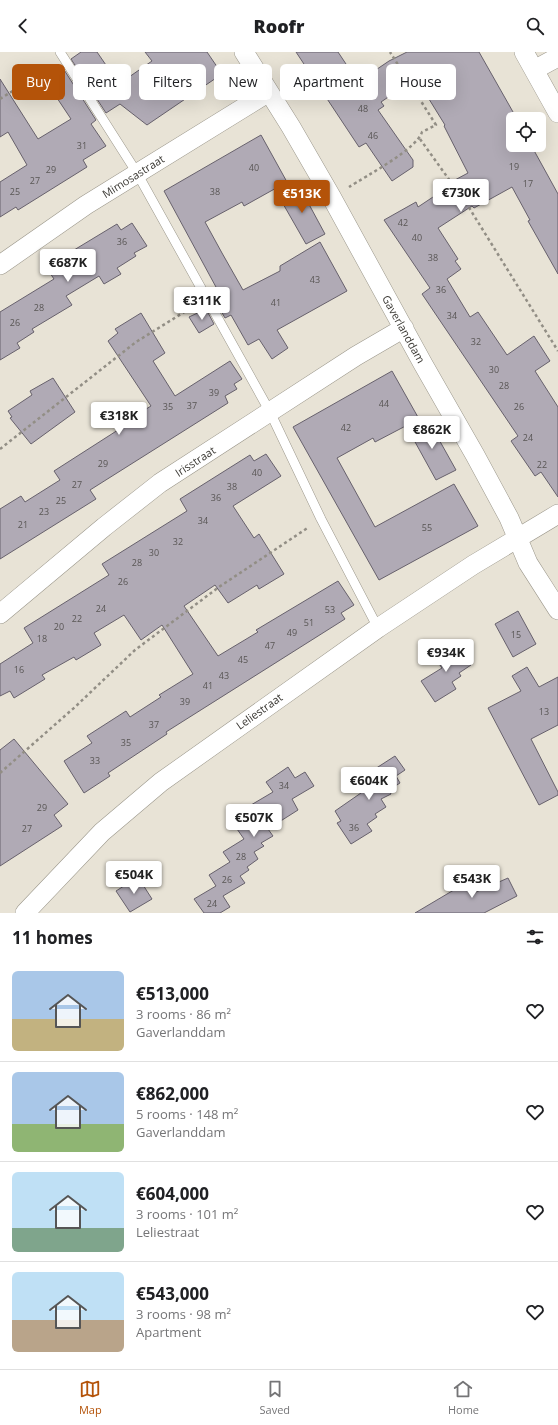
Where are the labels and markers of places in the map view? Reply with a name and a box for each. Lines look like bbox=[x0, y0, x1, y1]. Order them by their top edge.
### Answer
pin: €730K bbox=[433, 179, 489, 213]
pin: €513K bbox=[274, 180, 330, 214]
pin: €687K bbox=[40, 249, 96, 283]
pin: €311K bbox=[174, 287, 230, 321]
pin: €318K bbox=[91, 402, 147, 436]
pin: €862K bbox=[404, 416, 460, 450]
pin: €934K bbox=[418, 639, 474, 673]
pin: €604K bbox=[341, 767, 397, 801]
pin: €507K bbox=[226, 804, 282, 838]
pin: €504K bbox=[106, 861, 162, 895]
pin: €543K bbox=[444, 865, 500, 899]

